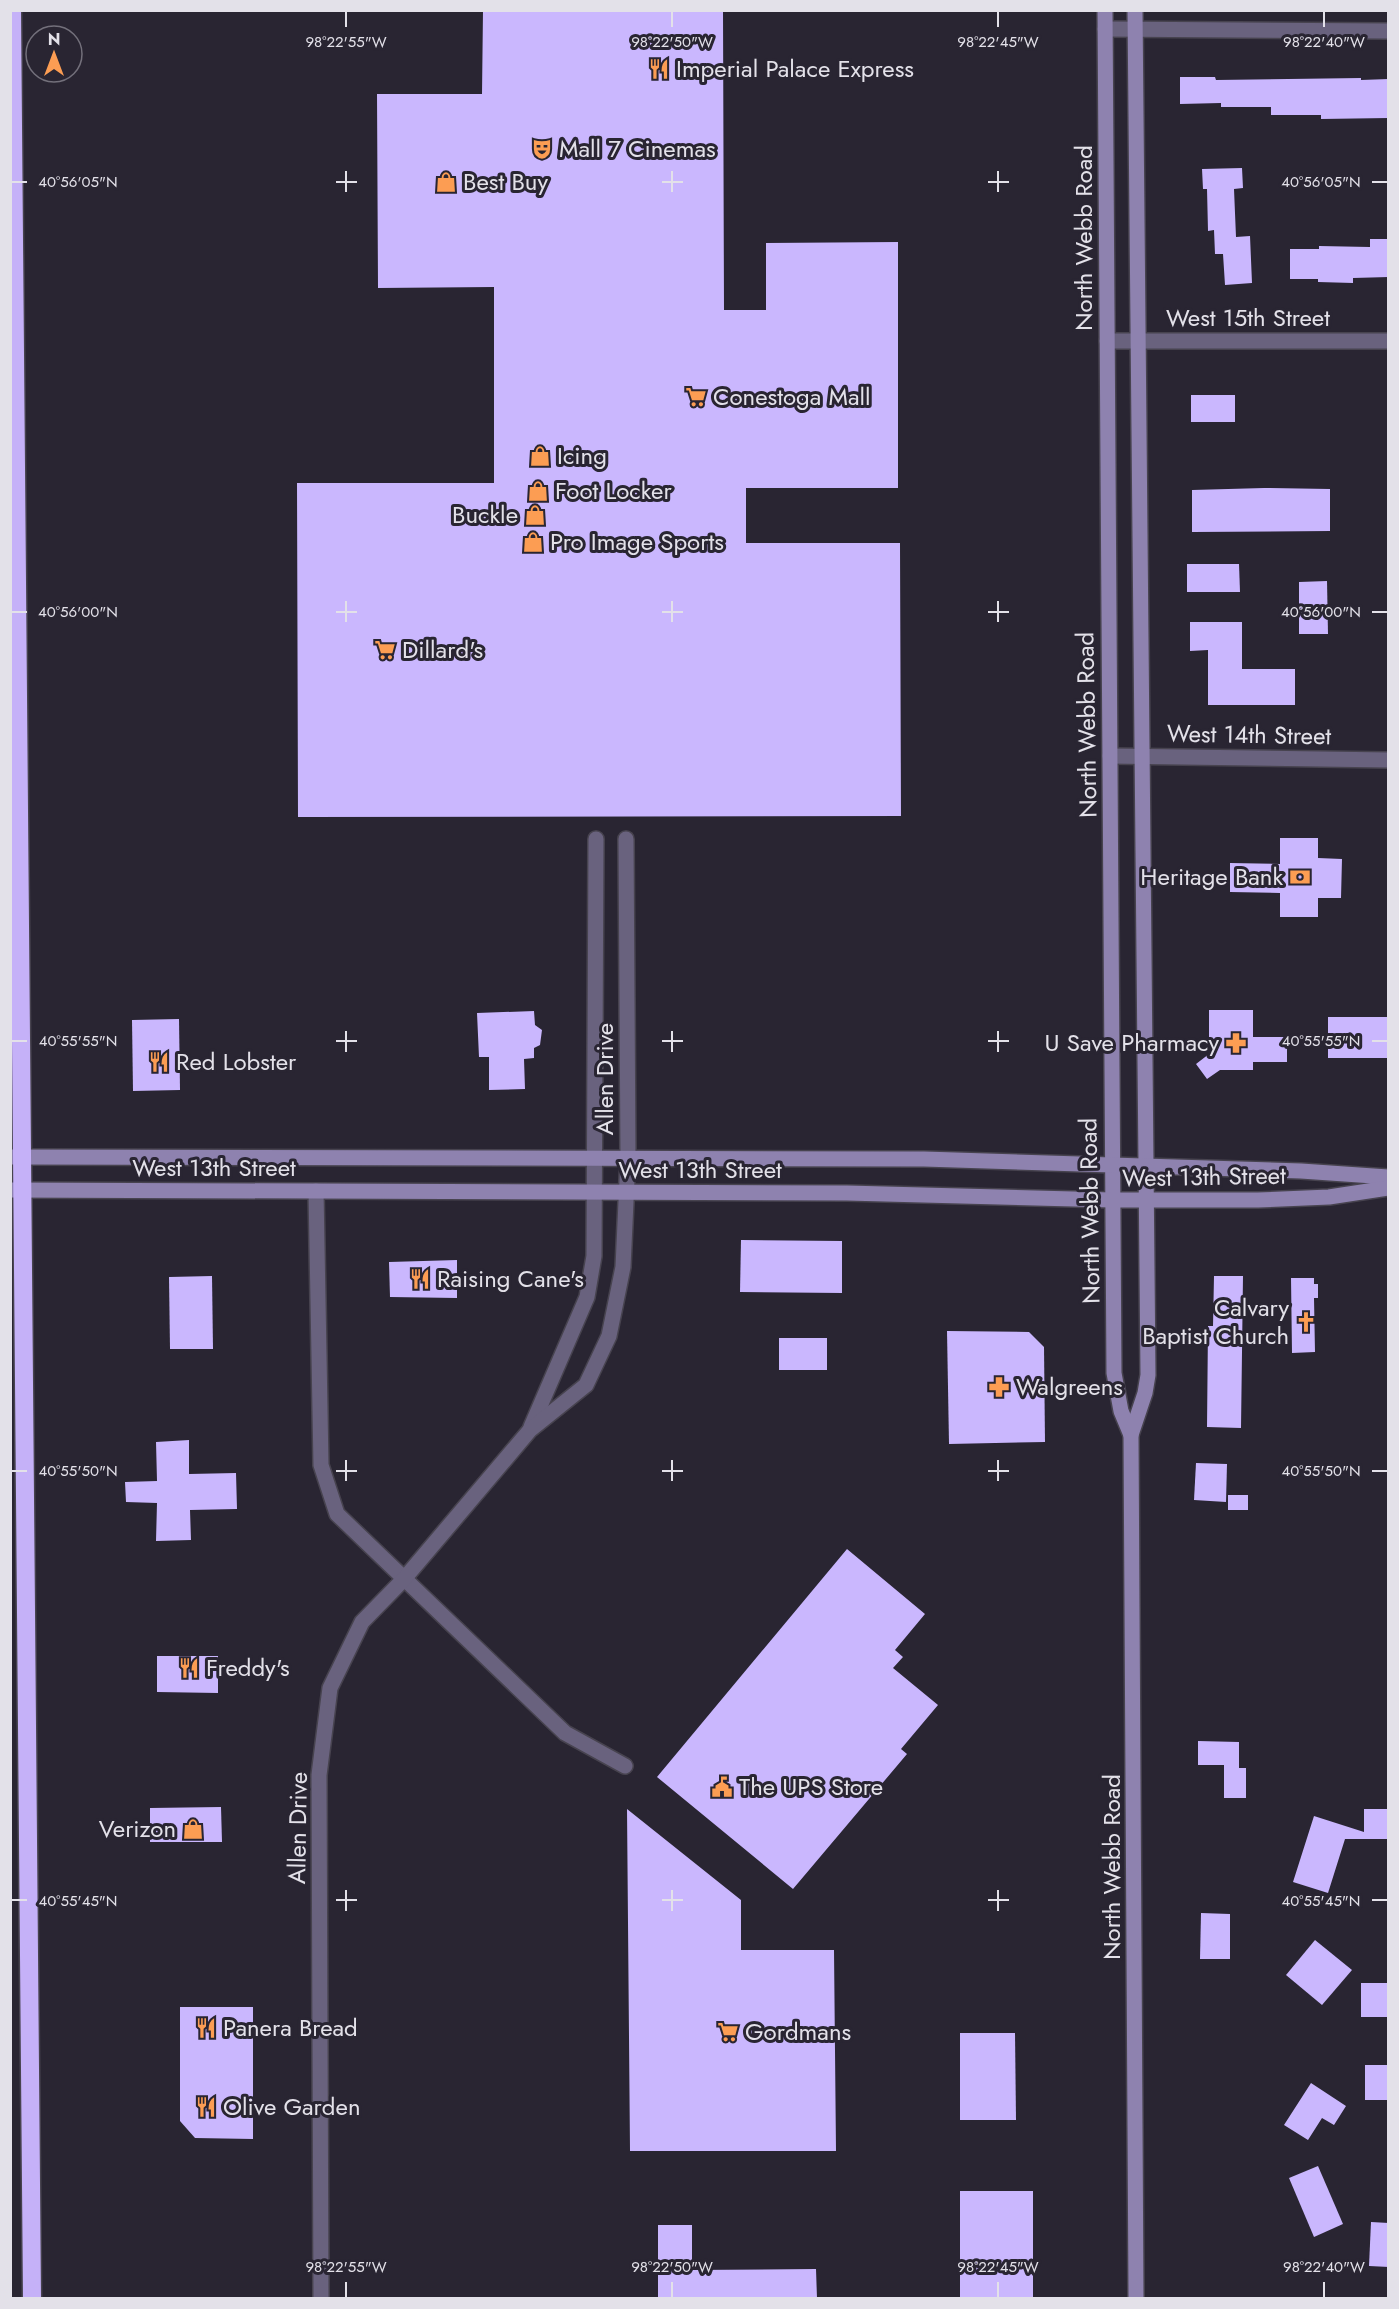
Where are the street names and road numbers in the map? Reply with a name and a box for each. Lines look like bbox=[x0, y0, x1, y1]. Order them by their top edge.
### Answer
street label: North Webb Road bbox=[1066, 145, 1101, 331]
street label: West 15th Street bbox=[1166, 300, 1330, 335]
street label: North Webb Road bbox=[1067, 632, 1106, 818]
street label: West 14th Street bbox=[1166, 716, 1332, 753]
street label: Allen Drive bbox=[587, 1023, 622, 1135]
street label: North Webb Road bbox=[1070, 1118, 1109, 1304]
street label: West 13th Street bbox=[132, 1150, 296, 1185]
street label: West 13th Street bbox=[618, 1152, 782, 1187]
street label: West 13th Street bbox=[1122, 1158, 1286, 1195]
street label: Allen Drive bbox=[279, 1771, 316, 1884]
street label: North Webb Road bbox=[1094, 1774, 1129, 1960]

